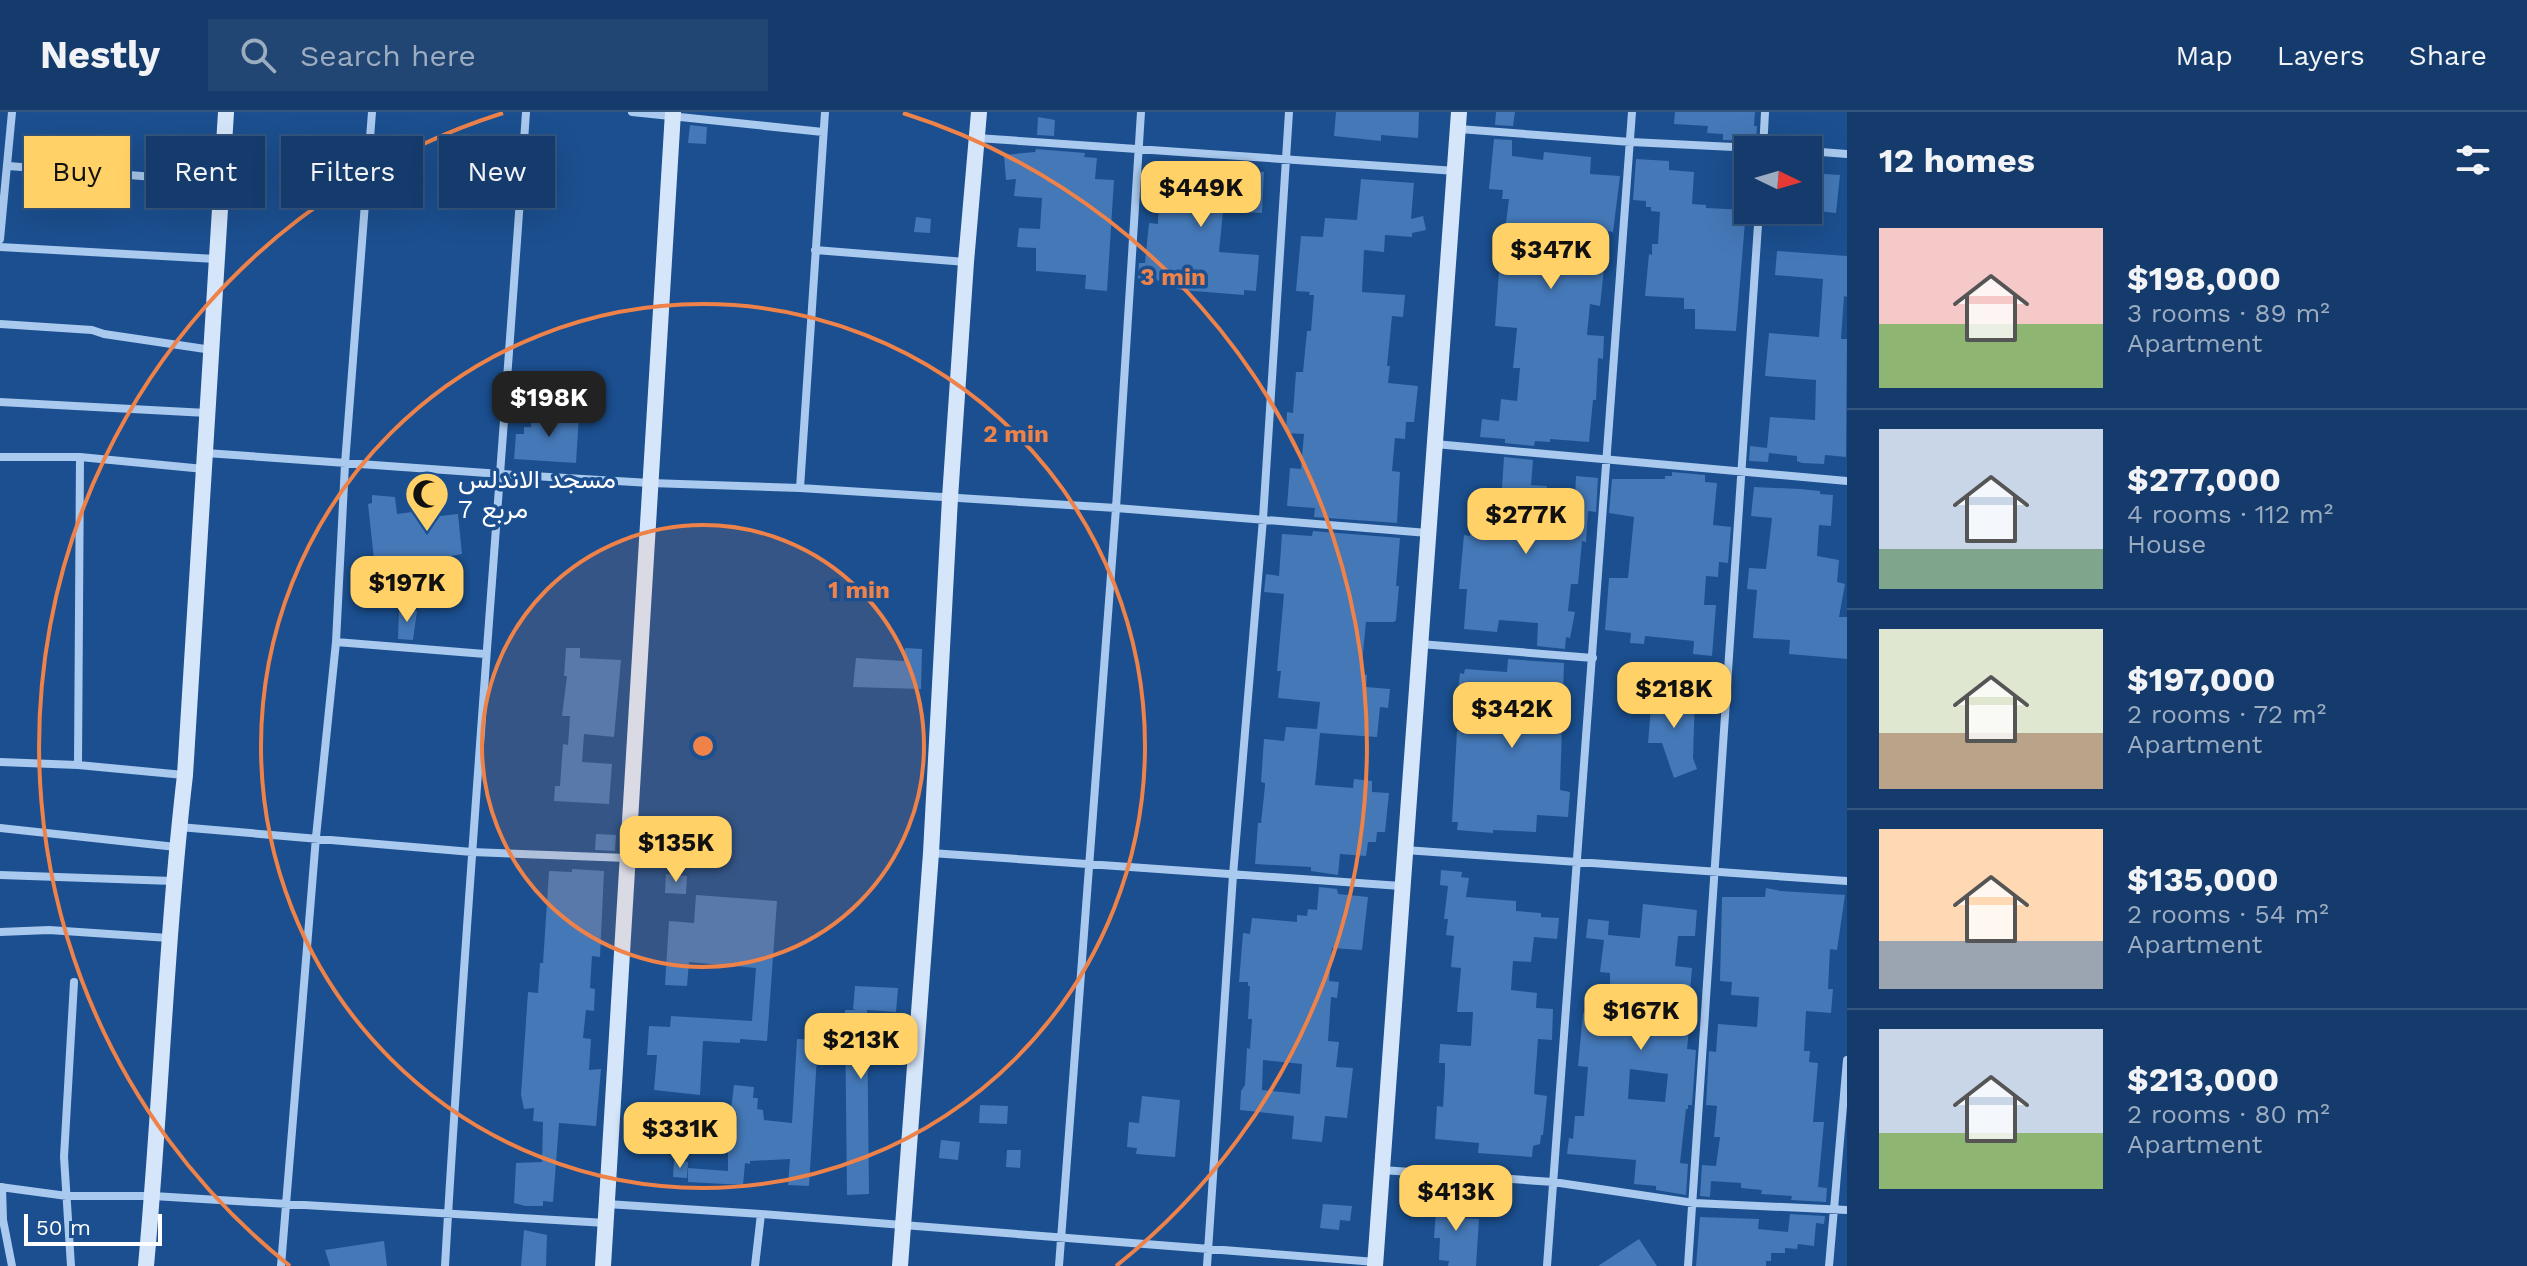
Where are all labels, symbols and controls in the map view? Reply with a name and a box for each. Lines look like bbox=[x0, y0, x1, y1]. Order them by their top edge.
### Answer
search box bbox=[208, 19, 768, 91]
text: Nestly bbox=[40, 33, 160, 77]
icon: search bbox=[236, 33, 280, 77]
text: Search here bbox=[300, 38, 476, 73]
text: Map bbox=[2176, 39, 2233, 72]
text: Layers bbox=[2277, 39, 2365, 72]
text: Share bbox=[2409, 39, 2487, 72]
chip: Buy bbox=[24, 136, 130, 208]
chip: Rent bbox=[146, 136, 265, 208]
chip: Filters bbox=[281, 136, 423, 208]
chip: New bbox=[439, 136, 555, 208]
north arrow bbox=[1734, 136, 1822, 224]
map controls bbox=[1734, 136, 1822, 224]
icon: filters bbox=[2451, 138, 2495, 182]
text: 12 homes bbox=[1879, 140, 2035, 180]
pin: $449K bbox=[1145, 161, 1257, 229]
text: $449K bbox=[1159, 172, 1243, 202]
pin: $347K bbox=[1495, 223, 1607, 291]
text: $347K bbox=[1510, 234, 1592, 264]
text: $198,000 bbox=[2127, 258, 2281, 298]
icon: home bbox=[1943, 260, 2039, 356]
text: 3 min bbox=[1140, 263, 1206, 291]
text: 3 rooms · 89 m² bbox=[2127, 298, 2330, 328]
text: Apartment bbox=[2127, 328, 2263, 358]
pin: $198K bbox=[493, 371, 605, 439]
text: $198K bbox=[510, 382, 588, 412]
text: 2 min bbox=[983, 420, 1049, 448]
text: $277,000 bbox=[2127, 459, 2281, 499]
icon: home bbox=[1943, 461, 2039, 557]
place label: مسجد الاندلس مربع 7 bbox=[458, 464, 616, 527]
mosque icon: مسجد الاندلس مربع 7 bbox=[403, 470, 451, 533]
pin: $277K bbox=[1470, 488, 1582, 556]
text: $277K bbox=[1485, 499, 1567, 529]
text: 4 rooms · 112 m² bbox=[2127, 499, 2333, 529]
text: House bbox=[2127, 529, 2206, 559]
pin: $197K bbox=[351, 556, 463, 624]
text: $197K bbox=[368, 567, 446, 597]
text: 1 min bbox=[828, 576, 890, 604]
text: $197,000 bbox=[2127, 659, 2275, 699]
icon: home bbox=[1943, 661, 2039, 757]
pin: $218K bbox=[1618, 662, 1730, 730]
text: $218K bbox=[1635, 673, 1713, 703]
pin: $342K bbox=[1456, 682, 1568, 750]
text: $342K bbox=[1471, 693, 1553, 723]
text: 2 rooms · 72 m² bbox=[2127, 699, 2326, 729]
text: Apartment bbox=[2127, 729, 2263, 759]
centre of rings bbox=[689, 732, 717, 760]
pin: $135K bbox=[620, 816, 732, 884]
text: $135K bbox=[638, 827, 714, 857]
text: $135,000 bbox=[2127, 859, 2279, 899]
icon: home bbox=[1943, 861, 2039, 957]
text: 2 rooms · 54 m² bbox=[2127, 899, 2329, 929]
text: Apartment bbox=[2127, 929, 2263, 959]
pin: $167K bbox=[1585, 984, 1697, 1052]
text: $167K bbox=[1602, 995, 1680, 1025]
pin: $213K bbox=[805, 1013, 917, 1081]
text: $213K bbox=[823, 1024, 899, 1054]
text: $213,000 bbox=[2127, 1059, 2279, 1099]
icon: home bbox=[1943, 1061, 2039, 1157]
text: 2 rooms · 80 m² bbox=[2127, 1099, 2330, 1129]
pin: $331K bbox=[624, 1102, 736, 1170]
text: $331K bbox=[642, 1113, 718, 1143]
text: Apartment bbox=[2127, 1129, 2263, 1159]
pin: $413K bbox=[1400, 1165, 1512, 1233]
text: $413K bbox=[1417, 1176, 1495, 1206]
scale bar bbox=[24, 1210, 162, 1246]
text: 50 m bbox=[36, 1215, 91, 1240]

